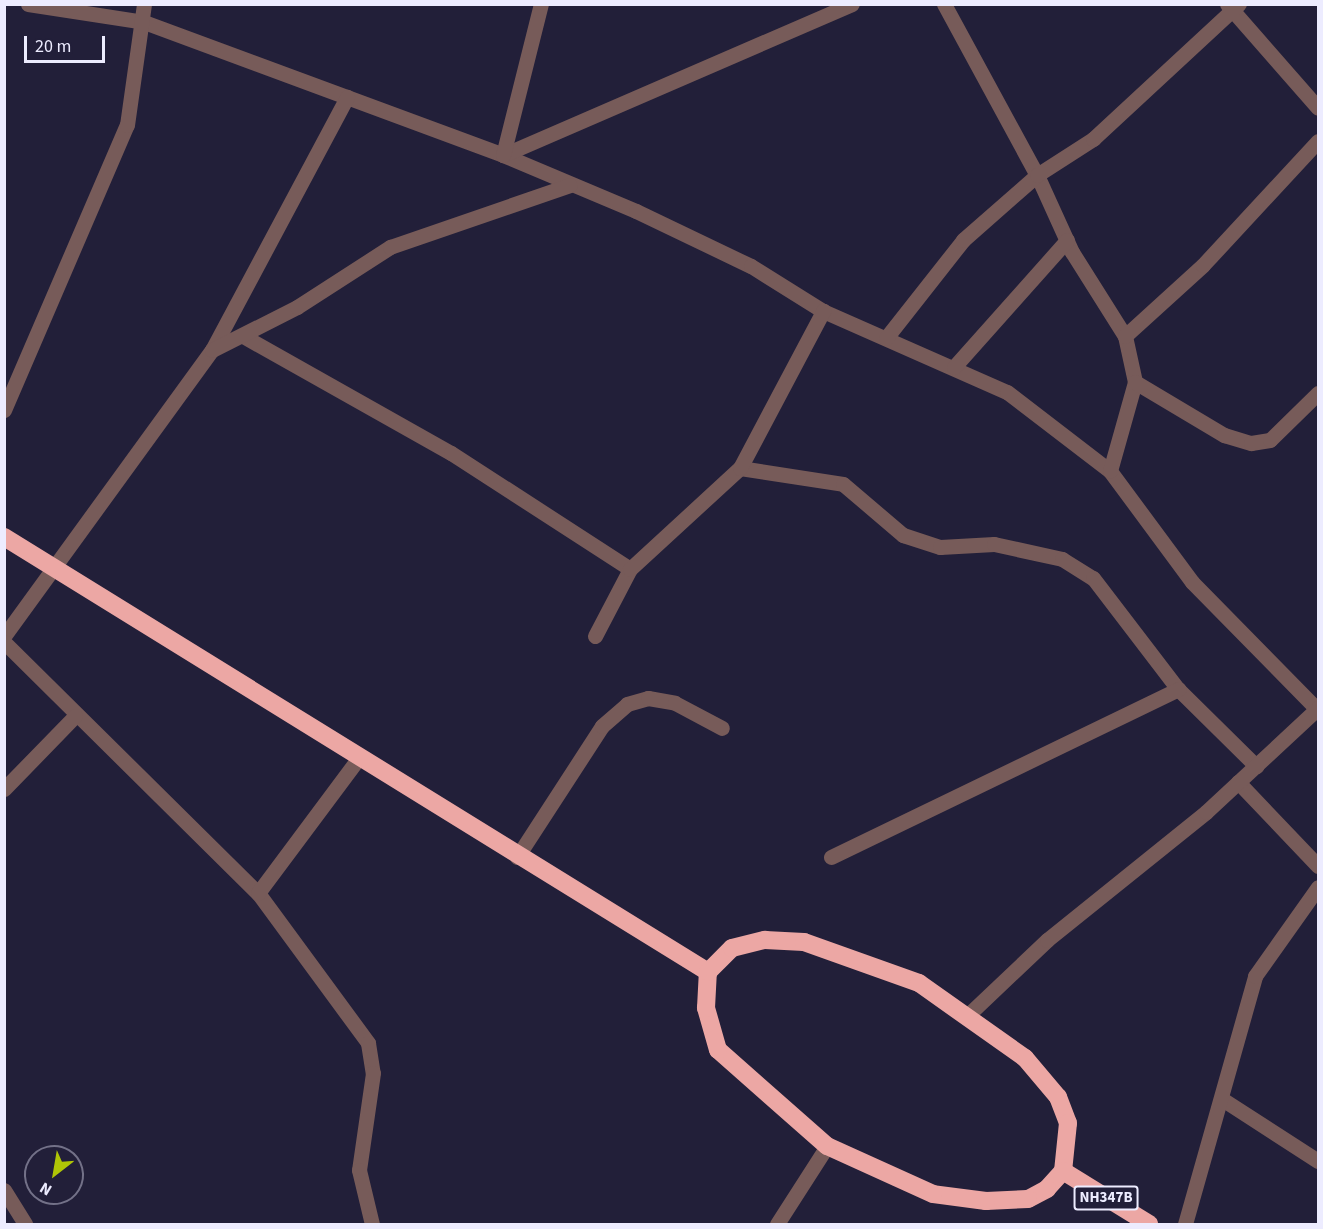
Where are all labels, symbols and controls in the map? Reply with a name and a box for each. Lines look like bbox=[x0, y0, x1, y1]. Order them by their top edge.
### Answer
scale bar bbox=[27, 24, 108, 62]
text: 20 m bbox=[35, 34, 71, 59]
north arrow bbox=[24, 1145, 84, 1205]
text: N bbox=[36, 1177, 56, 1201]
road number: NH347B bbox=[1073, 1186, 1139, 1210]

